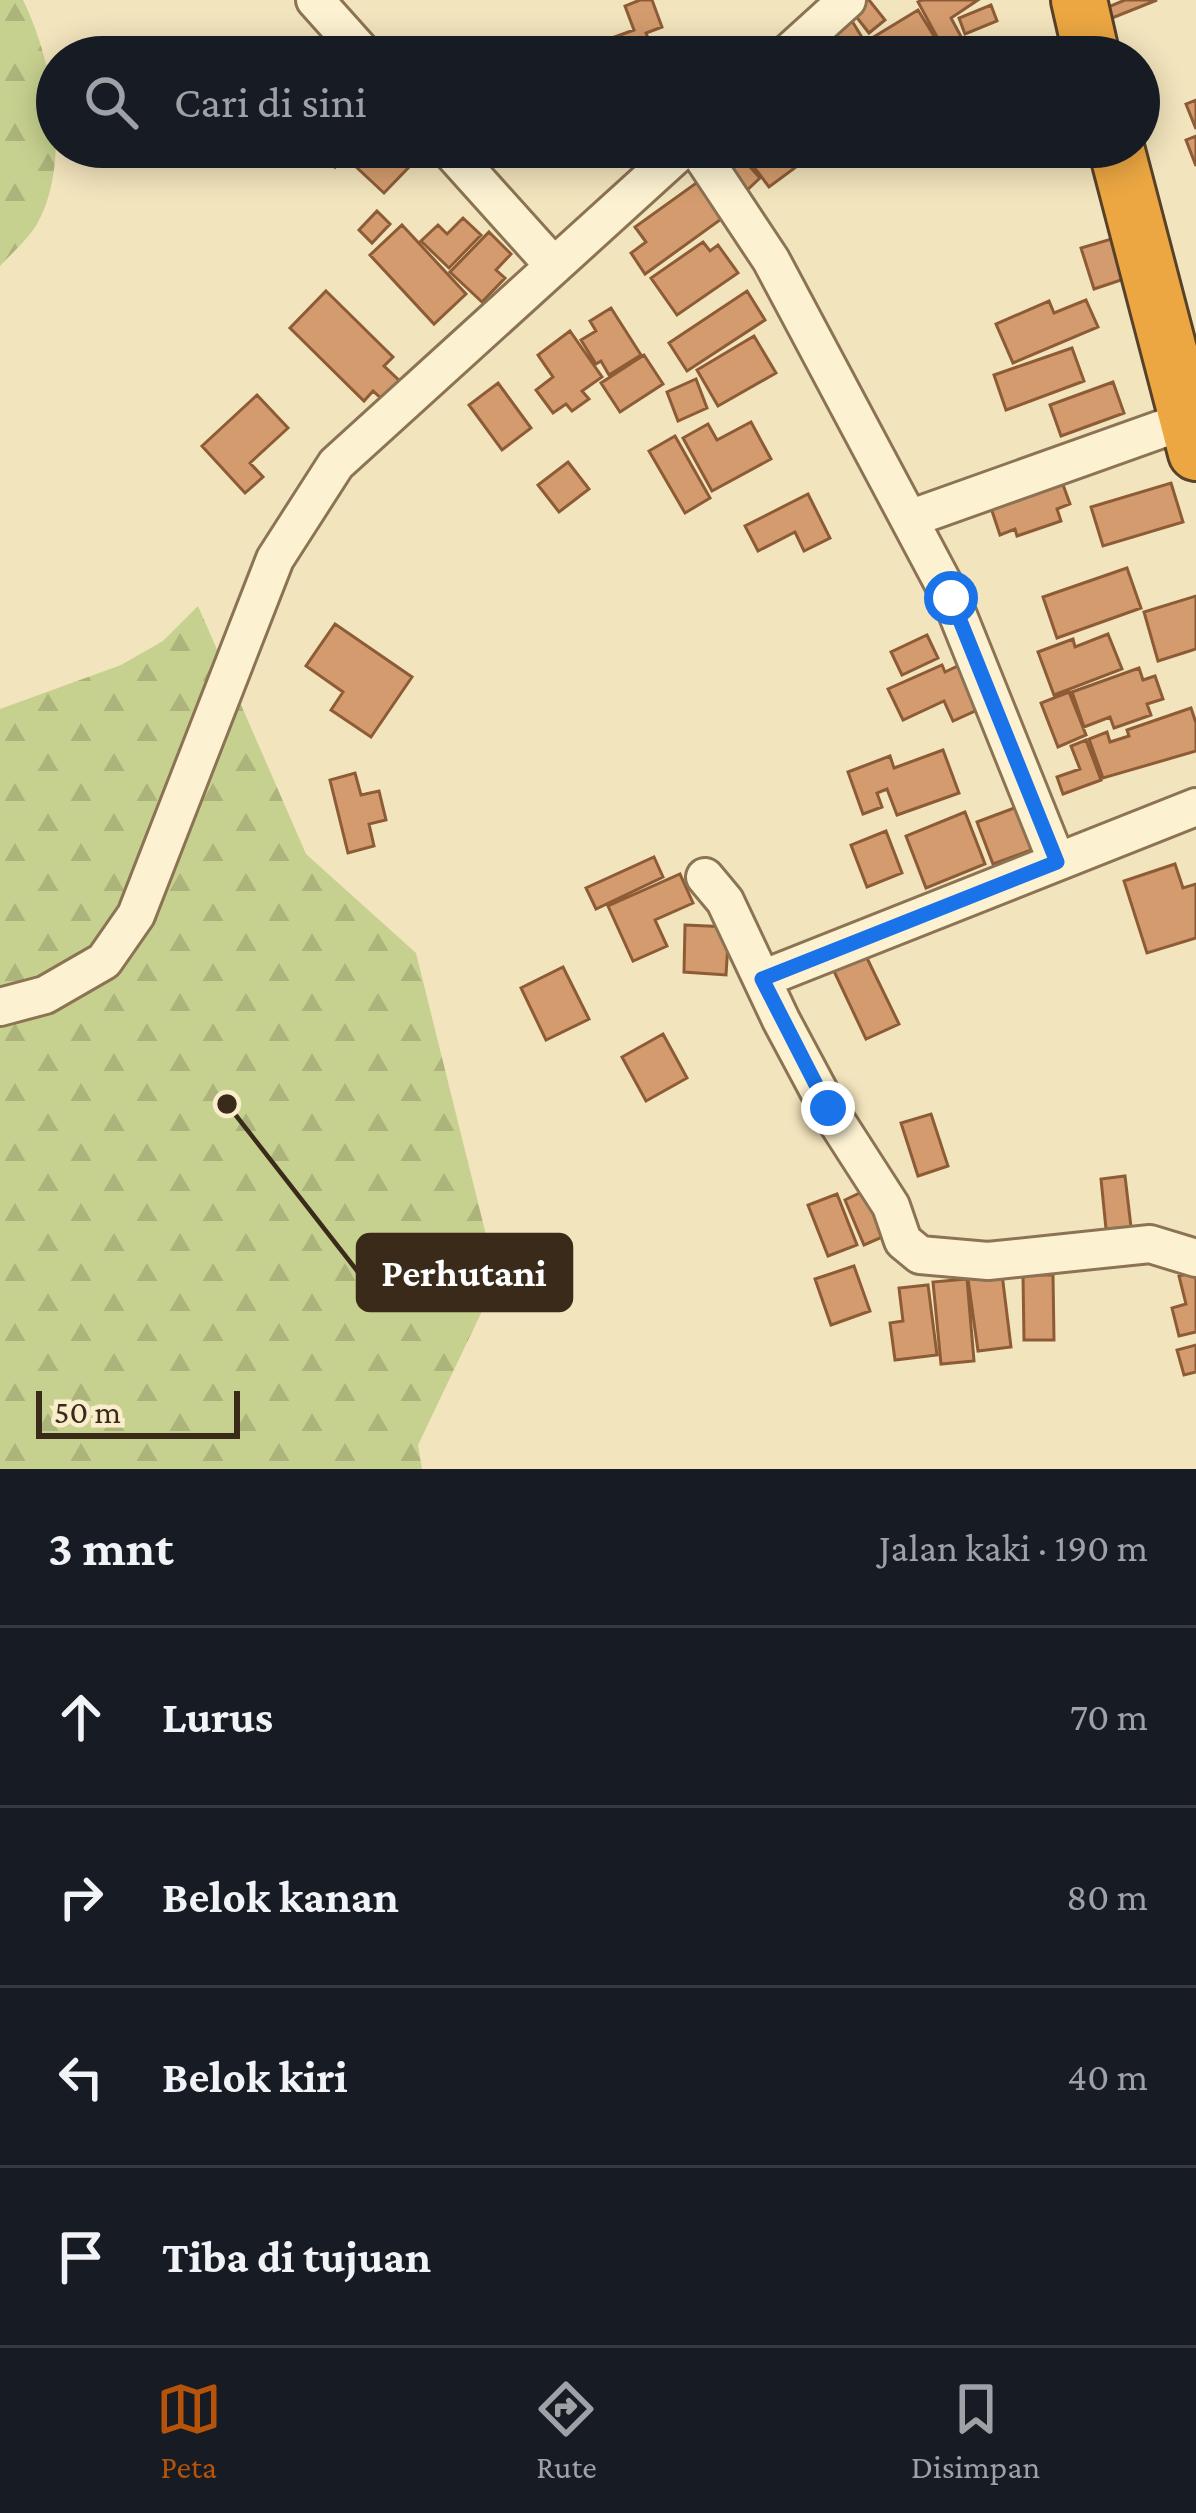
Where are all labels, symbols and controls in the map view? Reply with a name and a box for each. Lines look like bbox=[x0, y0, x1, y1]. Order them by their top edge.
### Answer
search box bbox=[36, 36, 1160, 168]
icon: search bbox=[78, 69, 144, 135]
text: Cari di sini bbox=[174, 77, 367, 127]
route start bbox=[924, 571, 978, 625]
route end bbox=[801, 1081, 855, 1135]
callout: Perhutani bbox=[358, 1235, 571, 1310]
text: Perhutani bbox=[381, 1251, 547, 1294]
scale bar bbox=[36, 1385, 240, 1438]
text: 50 m bbox=[54, 1393, 121, 1430]
text: 3 mnt bbox=[48, 1519, 174, 1576]
text: Jalan kaki · 190 m bbox=[879, 1526, 1148, 1569]
icon: ahead bbox=[48, 1684, 114, 1750]
text: Lurus bbox=[162, 1692, 273, 1742]
text: 70 m bbox=[1070, 1695, 1148, 1738]
icon: right bbox=[48, 1864, 114, 1930]
text: Belok kanan bbox=[162, 1872, 399, 1922]
text: 80 m bbox=[1066, 1875, 1148, 1918]
icon: left bbox=[48, 2044, 114, 2110]
text: Belok kiri bbox=[162, 2052, 348, 2102]
text: 40 m bbox=[1067, 2055, 1148, 2098]
icon: arrive bbox=[48, 2224, 114, 2290]
text: Tiba di tujuan bbox=[162, 2232, 431, 2282]
tab: Peta bbox=[156, 2376, 222, 2485]
tab: Rute bbox=[533, 2376, 599, 2485]
tab: Disimpan bbox=[911, 2376, 1040, 2485]

